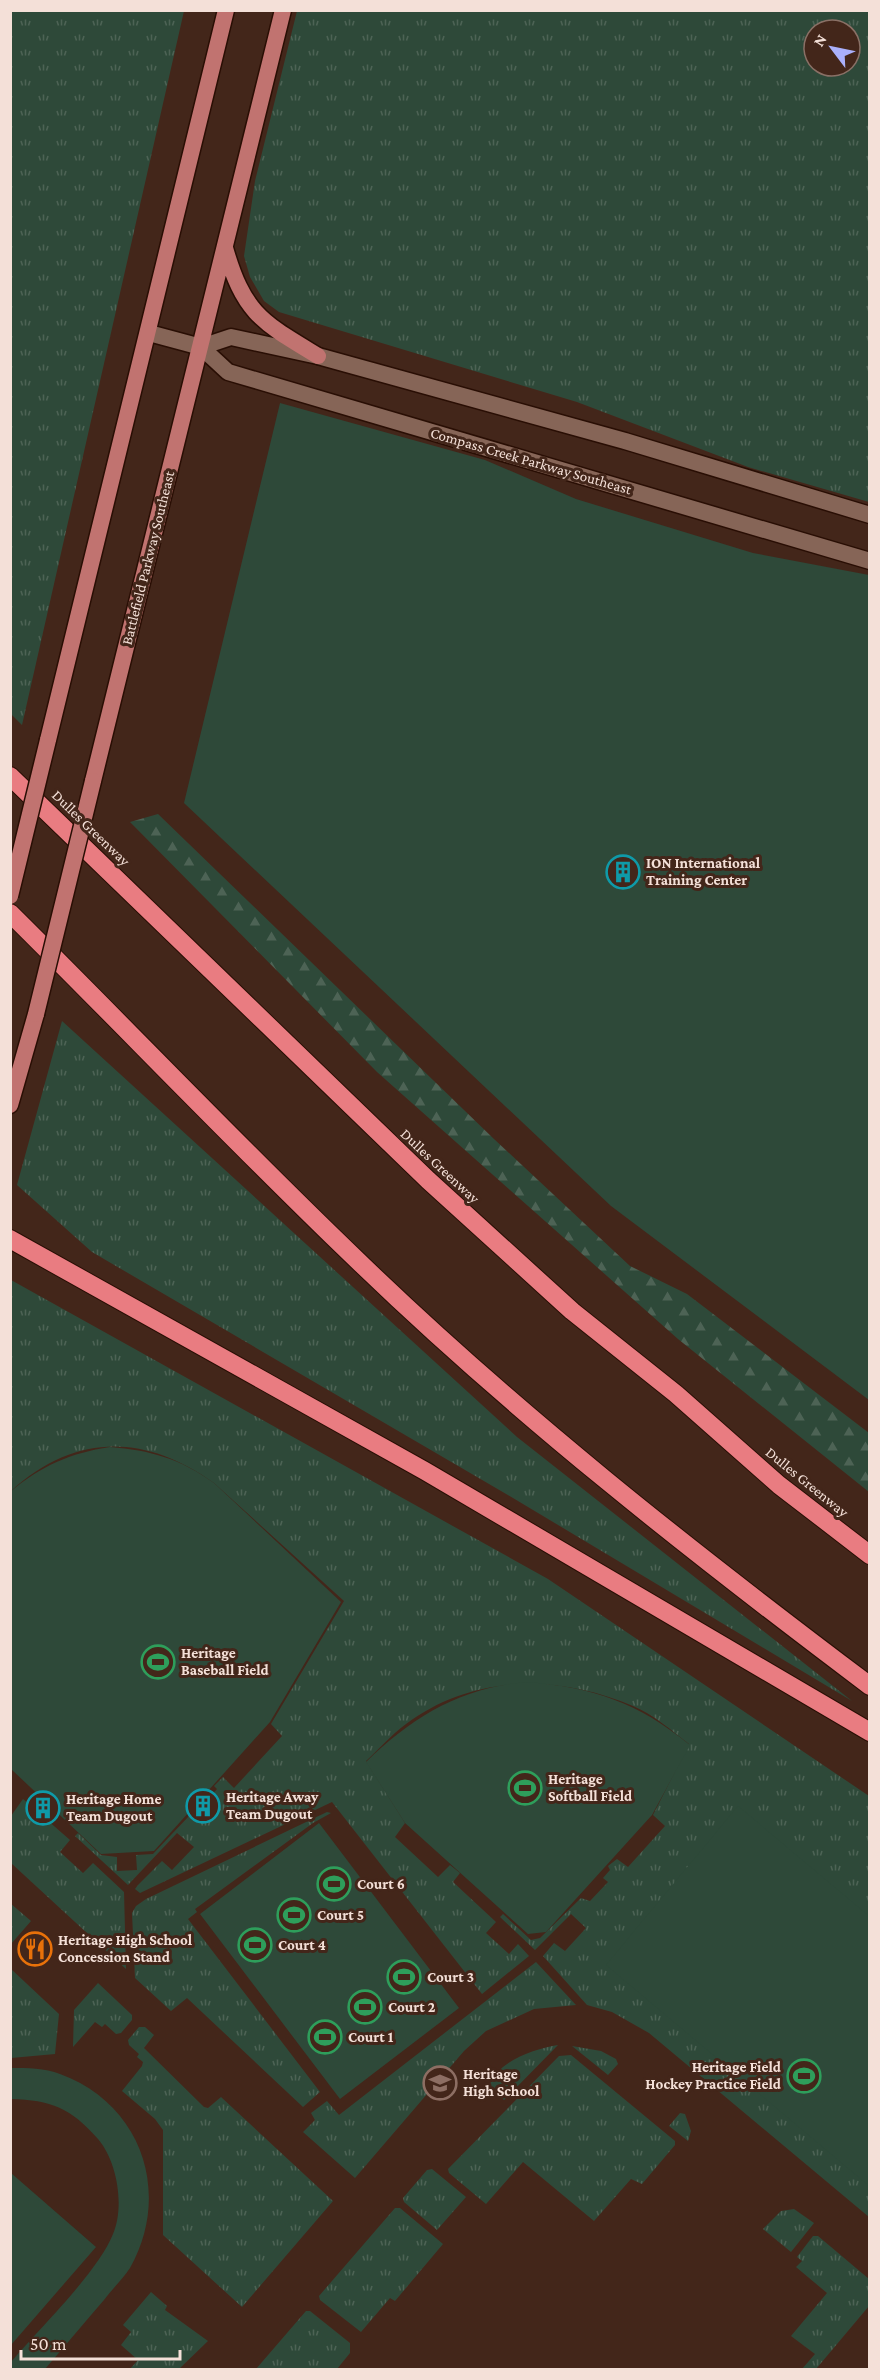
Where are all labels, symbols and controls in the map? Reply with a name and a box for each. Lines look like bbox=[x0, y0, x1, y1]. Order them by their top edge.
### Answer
north arrow bbox=[802, 18, 862, 78]
text: N bbox=[810, 31, 830, 49]
street label: Compass Creek Parkway Southeast bbox=[428, 425, 634, 499]
street label: Battlefield Parkway Southeast bbox=[119, 468, 179, 647]
street label: Dulles Greenway bbox=[48, 787, 133, 870]
building icon: ION International Training Center bbox=[605, 854, 641, 890]
place label: ION International Training Center bbox=[646, 855, 761, 888]
street label: Dulles Greenway bbox=[397, 1126, 483, 1207]
street label: Dulles Greenway bbox=[762, 1444, 852, 1521]
sports icon: Heritage Baseball Field bbox=[140, 1644, 176, 1680]
place label: Heritage Baseball Field bbox=[181, 1645, 270, 1678]
sports icon: Heritage Softball Field bbox=[507, 1770, 543, 1806]
place label: Heritage Softball Field bbox=[548, 1771, 633, 1804]
building icon: Heritage Away Team Dugout bbox=[185, 1788, 221, 1824]
place label: Heritage Away Team Dugout bbox=[226, 1789, 319, 1822]
building icon: Heritage Home Team Dugout bbox=[25, 1790, 61, 1826]
place label: Heritage Home Team Dugout bbox=[66, 1791, 161, 1824]
sports icon: Court 6 bbox=[316, 1866, 352, 1902]
place label: Court 6 bbox=[357, 1876, 405, 1892]
sports icon: Court 5 bbox=[276, 1897, 312, 1933]
place label: Court 5 bbox=[317, 1907, 364, 1923]
sports icon: Court 4 bbox=[237, 1927, 273, 1963]
restaurant icon: Heritage High School Concession Stand bbox=[17, 1931, 53, 1967]
place label: Heritage High School Concession Stand bbox=[58, 1932, 193, 1965]
place label: Court 4 bbox=[278, 1937, 326, 1953]
sports icon: Court 3 bbox=[386, 1959, 422, 1995]
place label: Court 3 bbox=[427, 1969, 474, 1985]
sports icon: Court 2 bbox=[347, 1989, 383, 2025]
place label: Court 2 bbox=[388, 1999, 436, 2015]
sports icon: Court 1 bbox=[307, 2019, 343, 2055]
place label: Court 1 bbox=[348, 2029, 394, 2045]
sports icon: Heritage Field Hockey Practice Field bbox=[786, 2058, 822, 2094]
place label: Heritage Field Hockey Practice Field bbox=[645, 2059, 782, 2092]
school or university icon: Heritage High School bbox=[422, 2065, 458, 2101]
place label: Heritage High School bbox=[463, 2066, 540, 2099]
scale bar bbox=[21, 2323, 180, 2361]
text: 50 m bbox=[30, 2334, 67, 2354]

